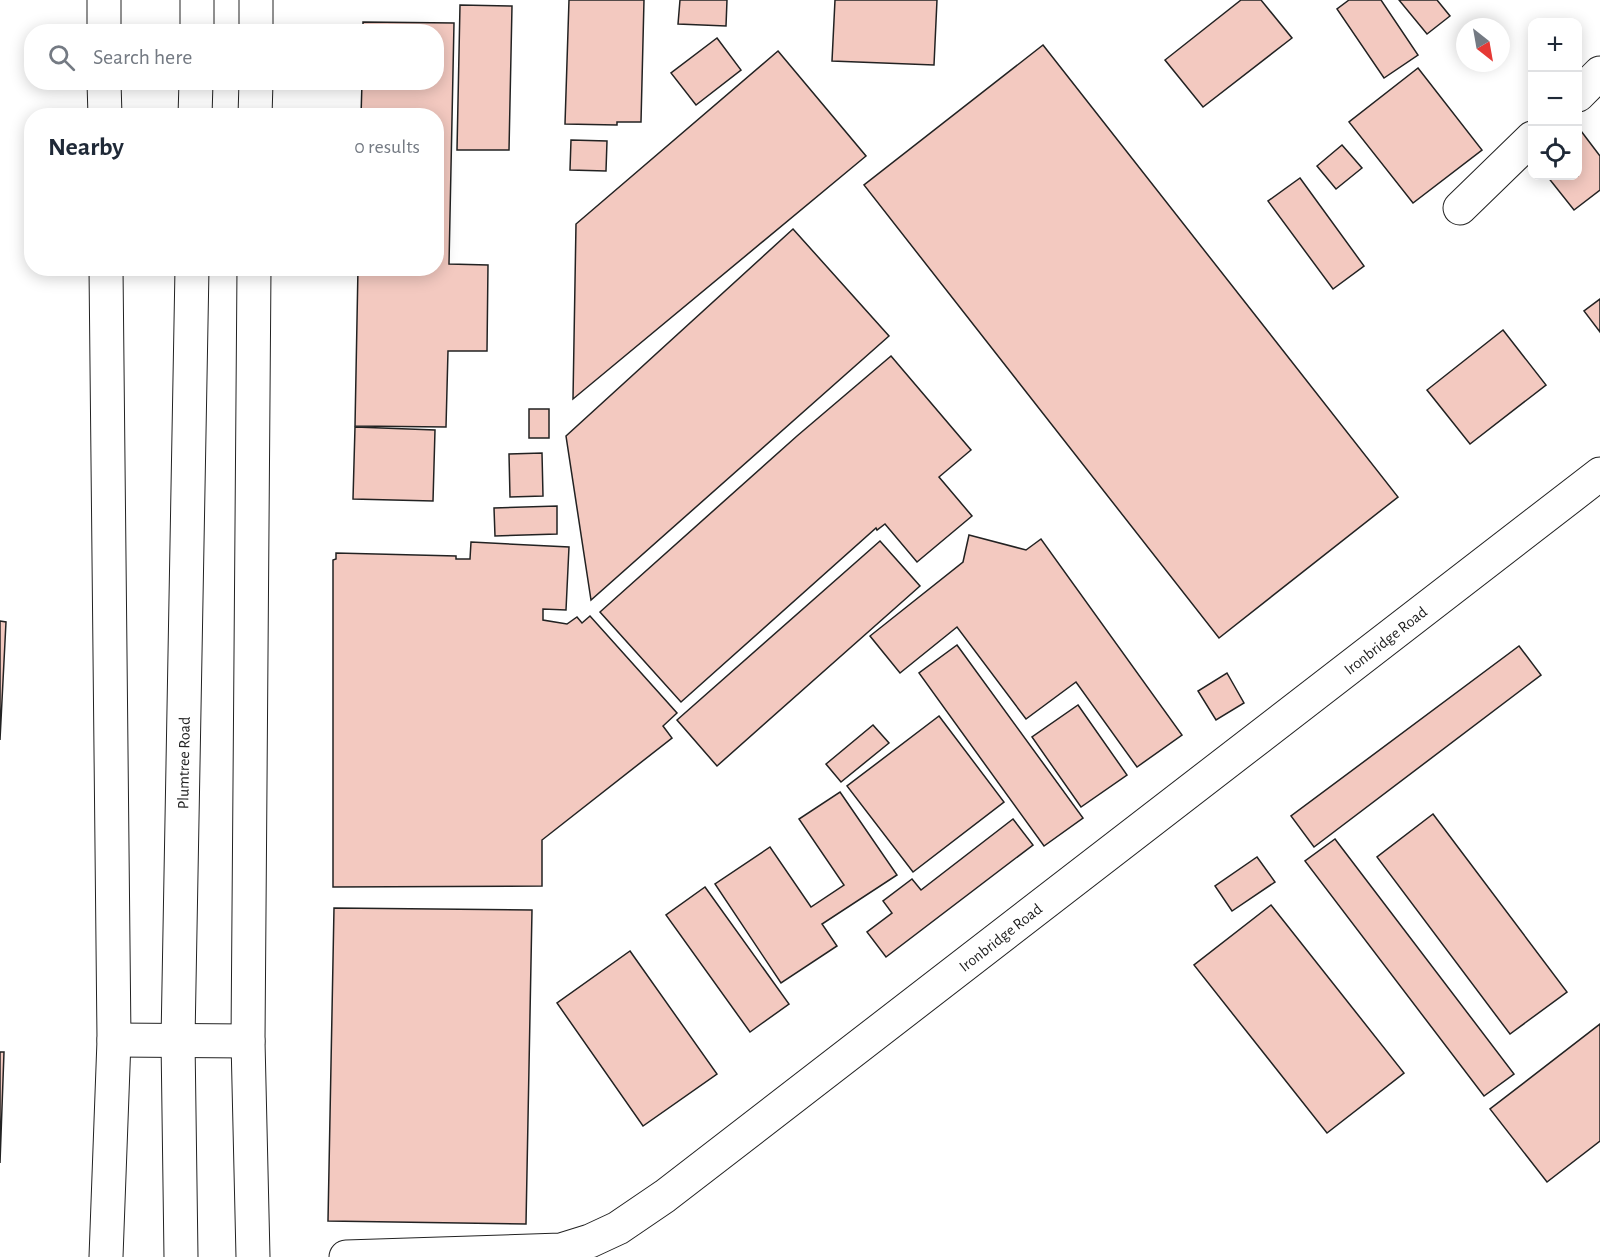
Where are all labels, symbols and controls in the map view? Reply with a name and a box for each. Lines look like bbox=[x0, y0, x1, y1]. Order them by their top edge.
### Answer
north arrow bbox=[1456, 18, 1510, 72]
map controls bbox=[1528, 18, 1582, 180]
button: + bbox=[1528, 18, 1582, 72]
search box bbox=[24, 24, 444, 90]
icon: search bbox=[45, 41, 78, 74]
text: Search here bbox=[93, 46, 192, 68]
button: − bbox=[1528, 72, 1582, 126]
button: locate bbox=[1528, 126, 1582, 180]
text: Nearby bbox=[48, 134, 124, 160]
text: 0 results bbox=[354, 137, 420, 157]
street label: Ironbridge Road bbox=[1341, 604, 1430, 678]
street label: Plumtree Road bbox=[175, 717, 193, 809]
street label: Ironbridge Road bbox=[956, 901, 1045, 975]

